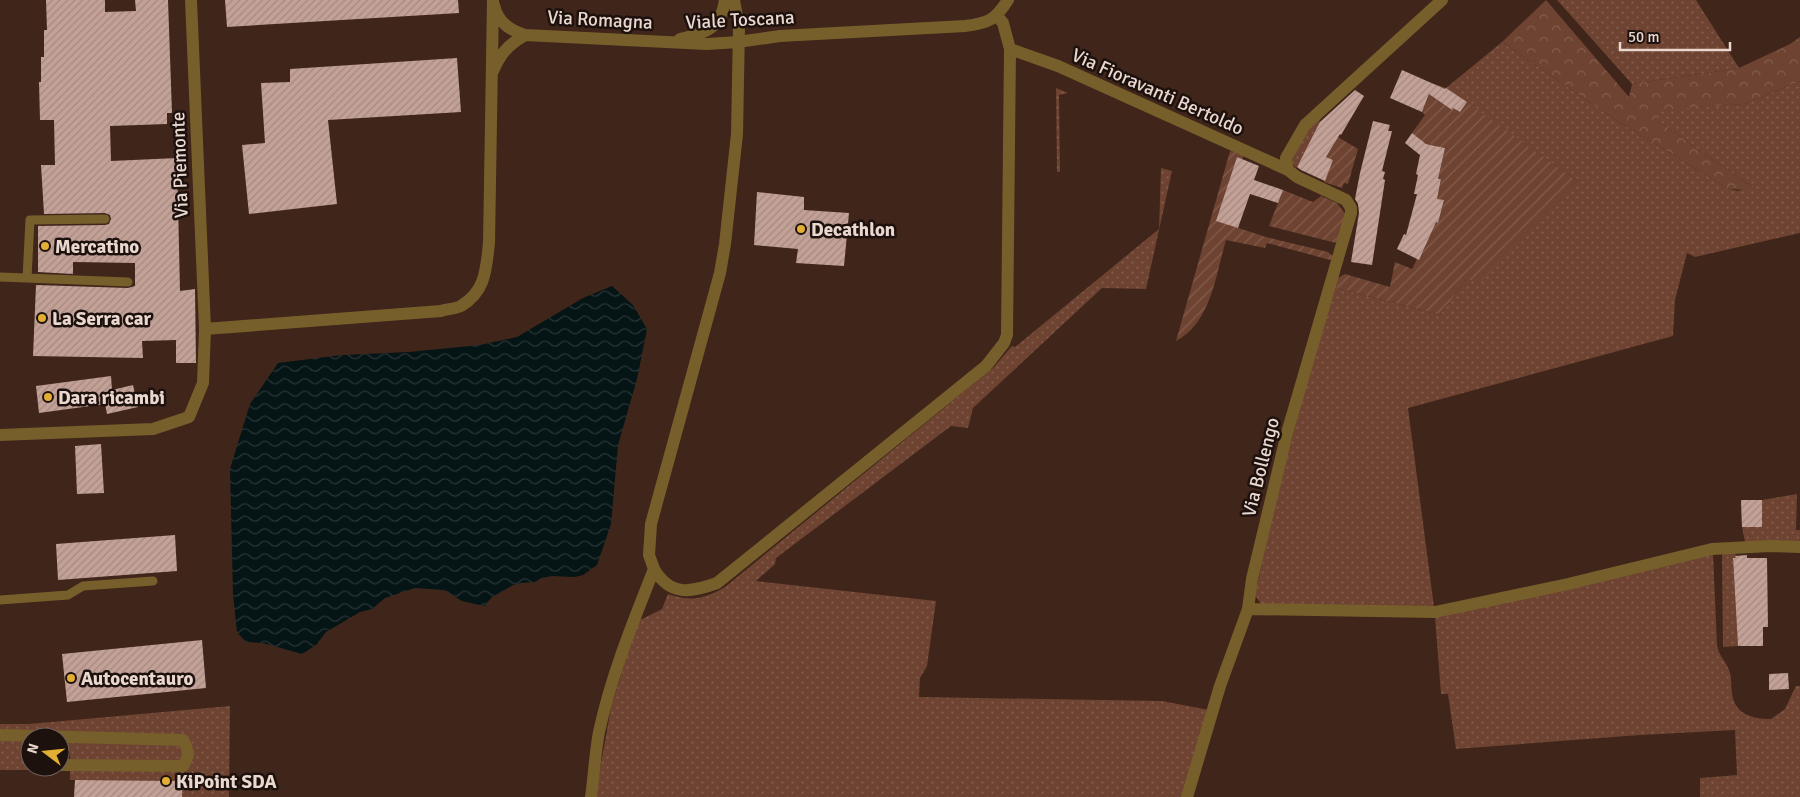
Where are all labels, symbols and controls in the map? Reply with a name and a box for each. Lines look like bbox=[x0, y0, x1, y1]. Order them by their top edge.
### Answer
street label: Via Romagna bbox=[547, 5, 653, 35]
street label: Viale Toscana bbox=[685, 5, 795, 35]
scale bar bbox=[1620, 20, 1730, 52]
text: 50 m bbox=[1628, 28, 1659, 46]
street label: Via Fioravanti Bertoldo bbox=[1068, 43, 1247, 141]
street label: Via Piemonte bbox=[166, 111, 194, 219]
place label: Decathlon bbox=[811, 218, 895, 242]
marker: Decathlon bbox=[795, 223, 807, 235]
place label: Mercatino bbox=[55, 235, 139, 259]
marker: Mercatino bbox=[39, 240, 51, 252]
place label: La Serra car bbox=[52, 307, 151, 331]
marker: La Serra car bbox=[36, 312, 48, 324]
place label: Dara ricambi bbox=[58, 386, 165, 410]
marker: Dara ricambi bbox=[42, 391, 54, 403]
street label: Via Bollengo bbox=[1237, 415, 1285, 520]
place label: Autocentauro bbox=[81, 667, 193, 691]
marker: Autocentauro bbox=[65, 672, 77, 684]
north arrow bbox=[20, 727, 70, 777]
text: N bbox=[23, 742, 42, 756]
place label: KiPoint SDA bbox=[176, 770, 277, 794]
marker: KiPoint SDA bbox=[160, 775, 172, 787]

